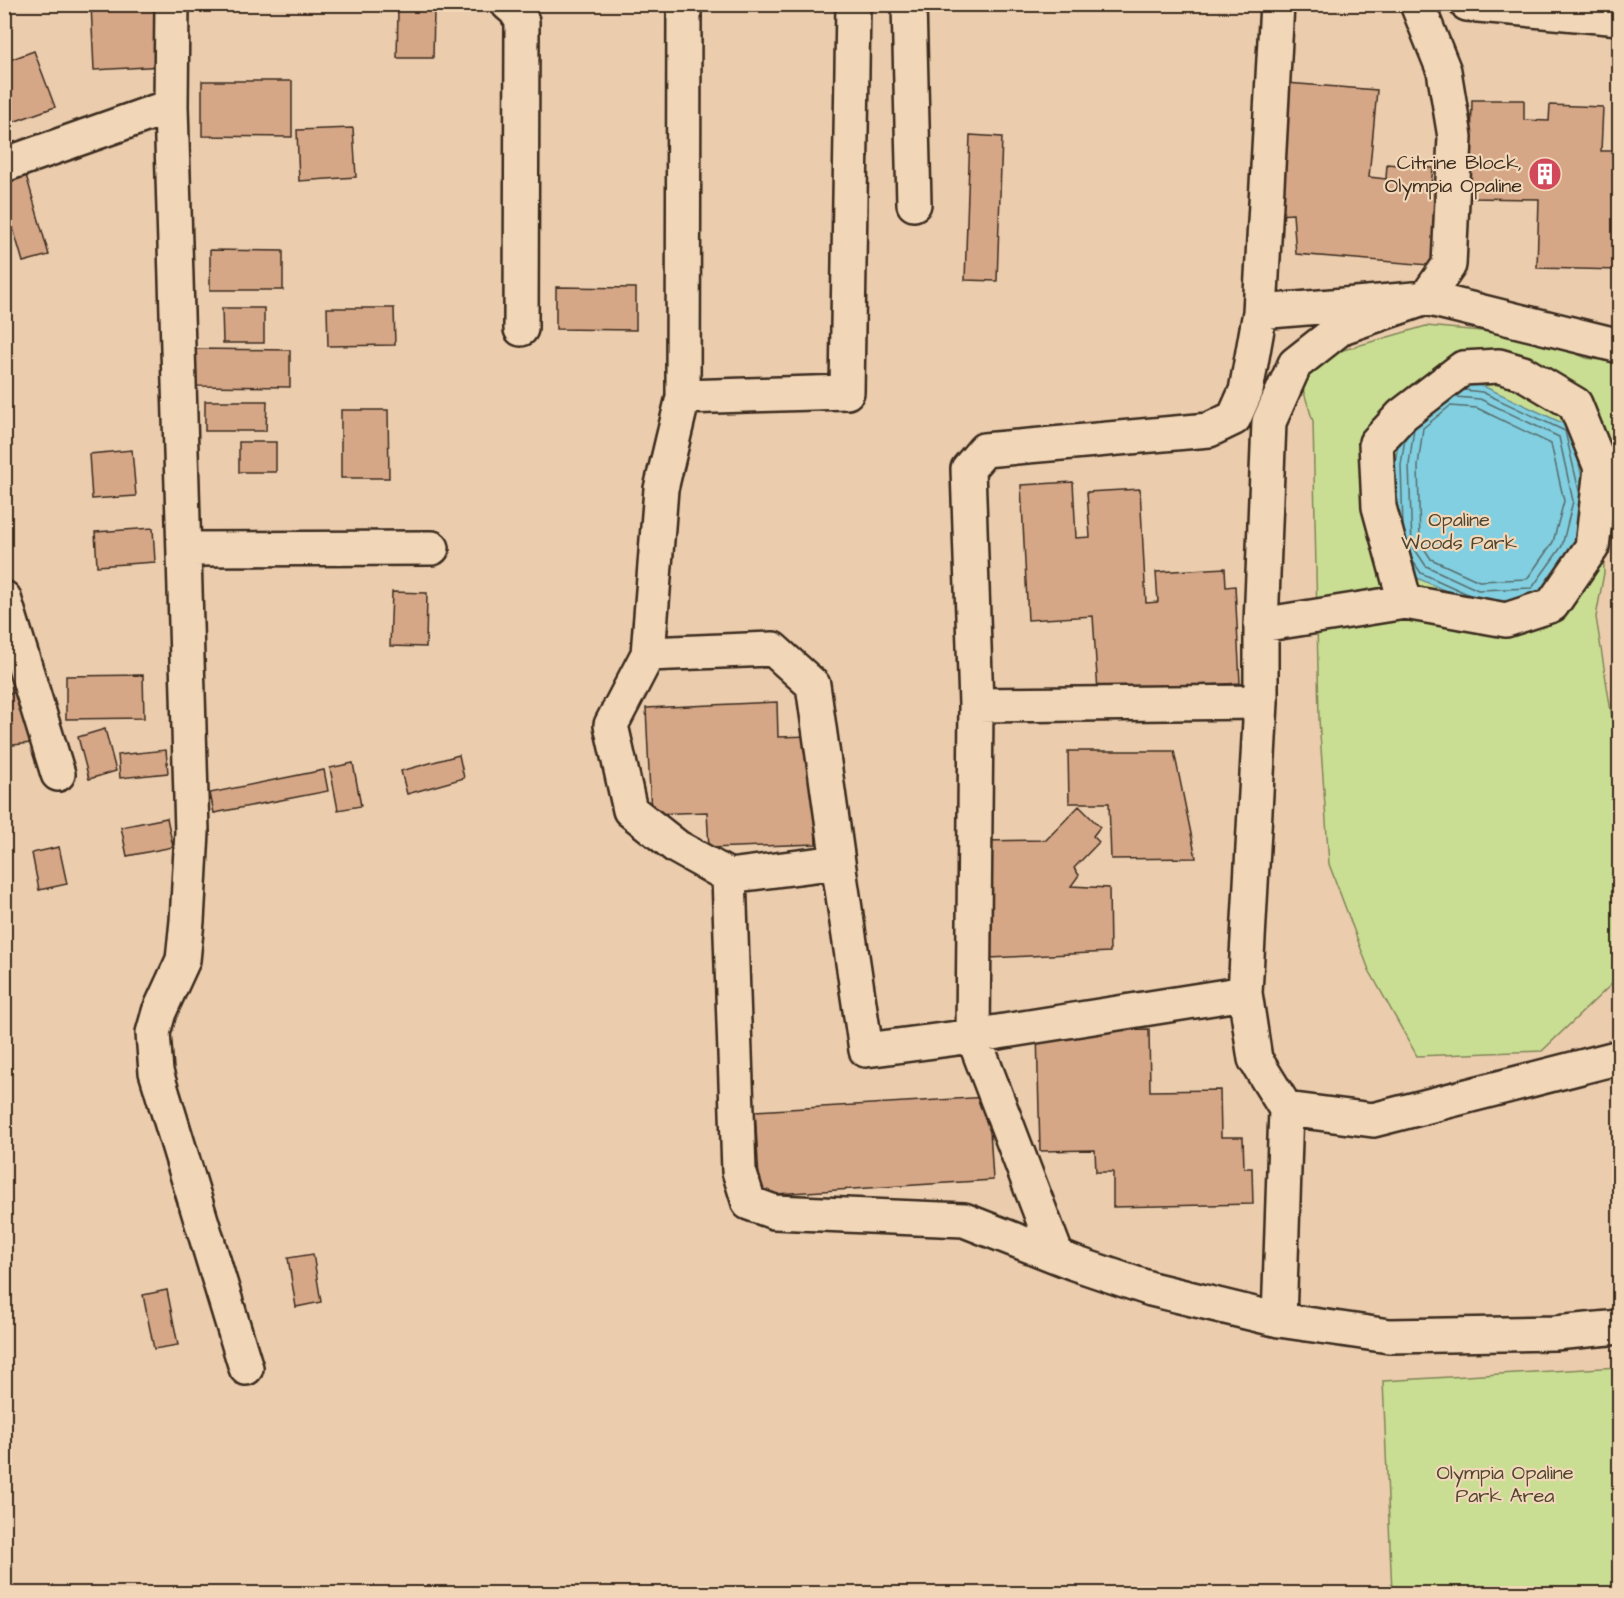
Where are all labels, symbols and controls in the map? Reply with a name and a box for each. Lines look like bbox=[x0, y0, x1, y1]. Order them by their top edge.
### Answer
place label: Citrine Block, Olympia Opaline bbox=[1385, 149, 1522, 201]
building icon: Citrine Block, Olympia Opaline bbox=[1527, 156, 1563, 192]
park label: Opaline Woods Park bbox=[1401, 506, 1517, 557]
park label: Olympia Opaline Park Area bbox=[1436, 1459, 1574, 1510]

